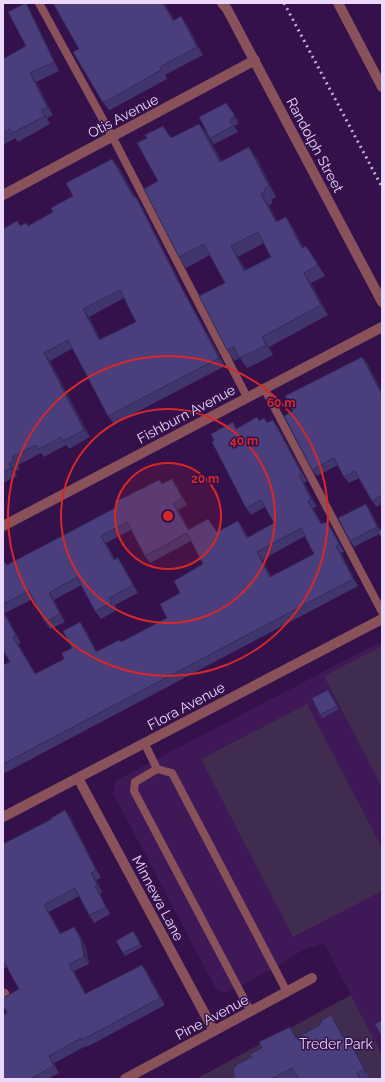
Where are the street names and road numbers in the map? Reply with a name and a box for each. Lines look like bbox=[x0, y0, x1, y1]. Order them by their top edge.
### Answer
street label: Otis Avenue bbox=[85, 91, 161, 141]
street label: Randolph Street bbox=[283, 95, 347, 195]
street label: Fishburn Avenue bbox=[134, 381, 238, 447]
street label: Flora Avenue bbox=[145, 679, 227, 733]
street label: Minnewa Lane bbox=[129, 853, 187, 943]
street label: Pine Avenue bbox=[173, 991, 251, 1043]

